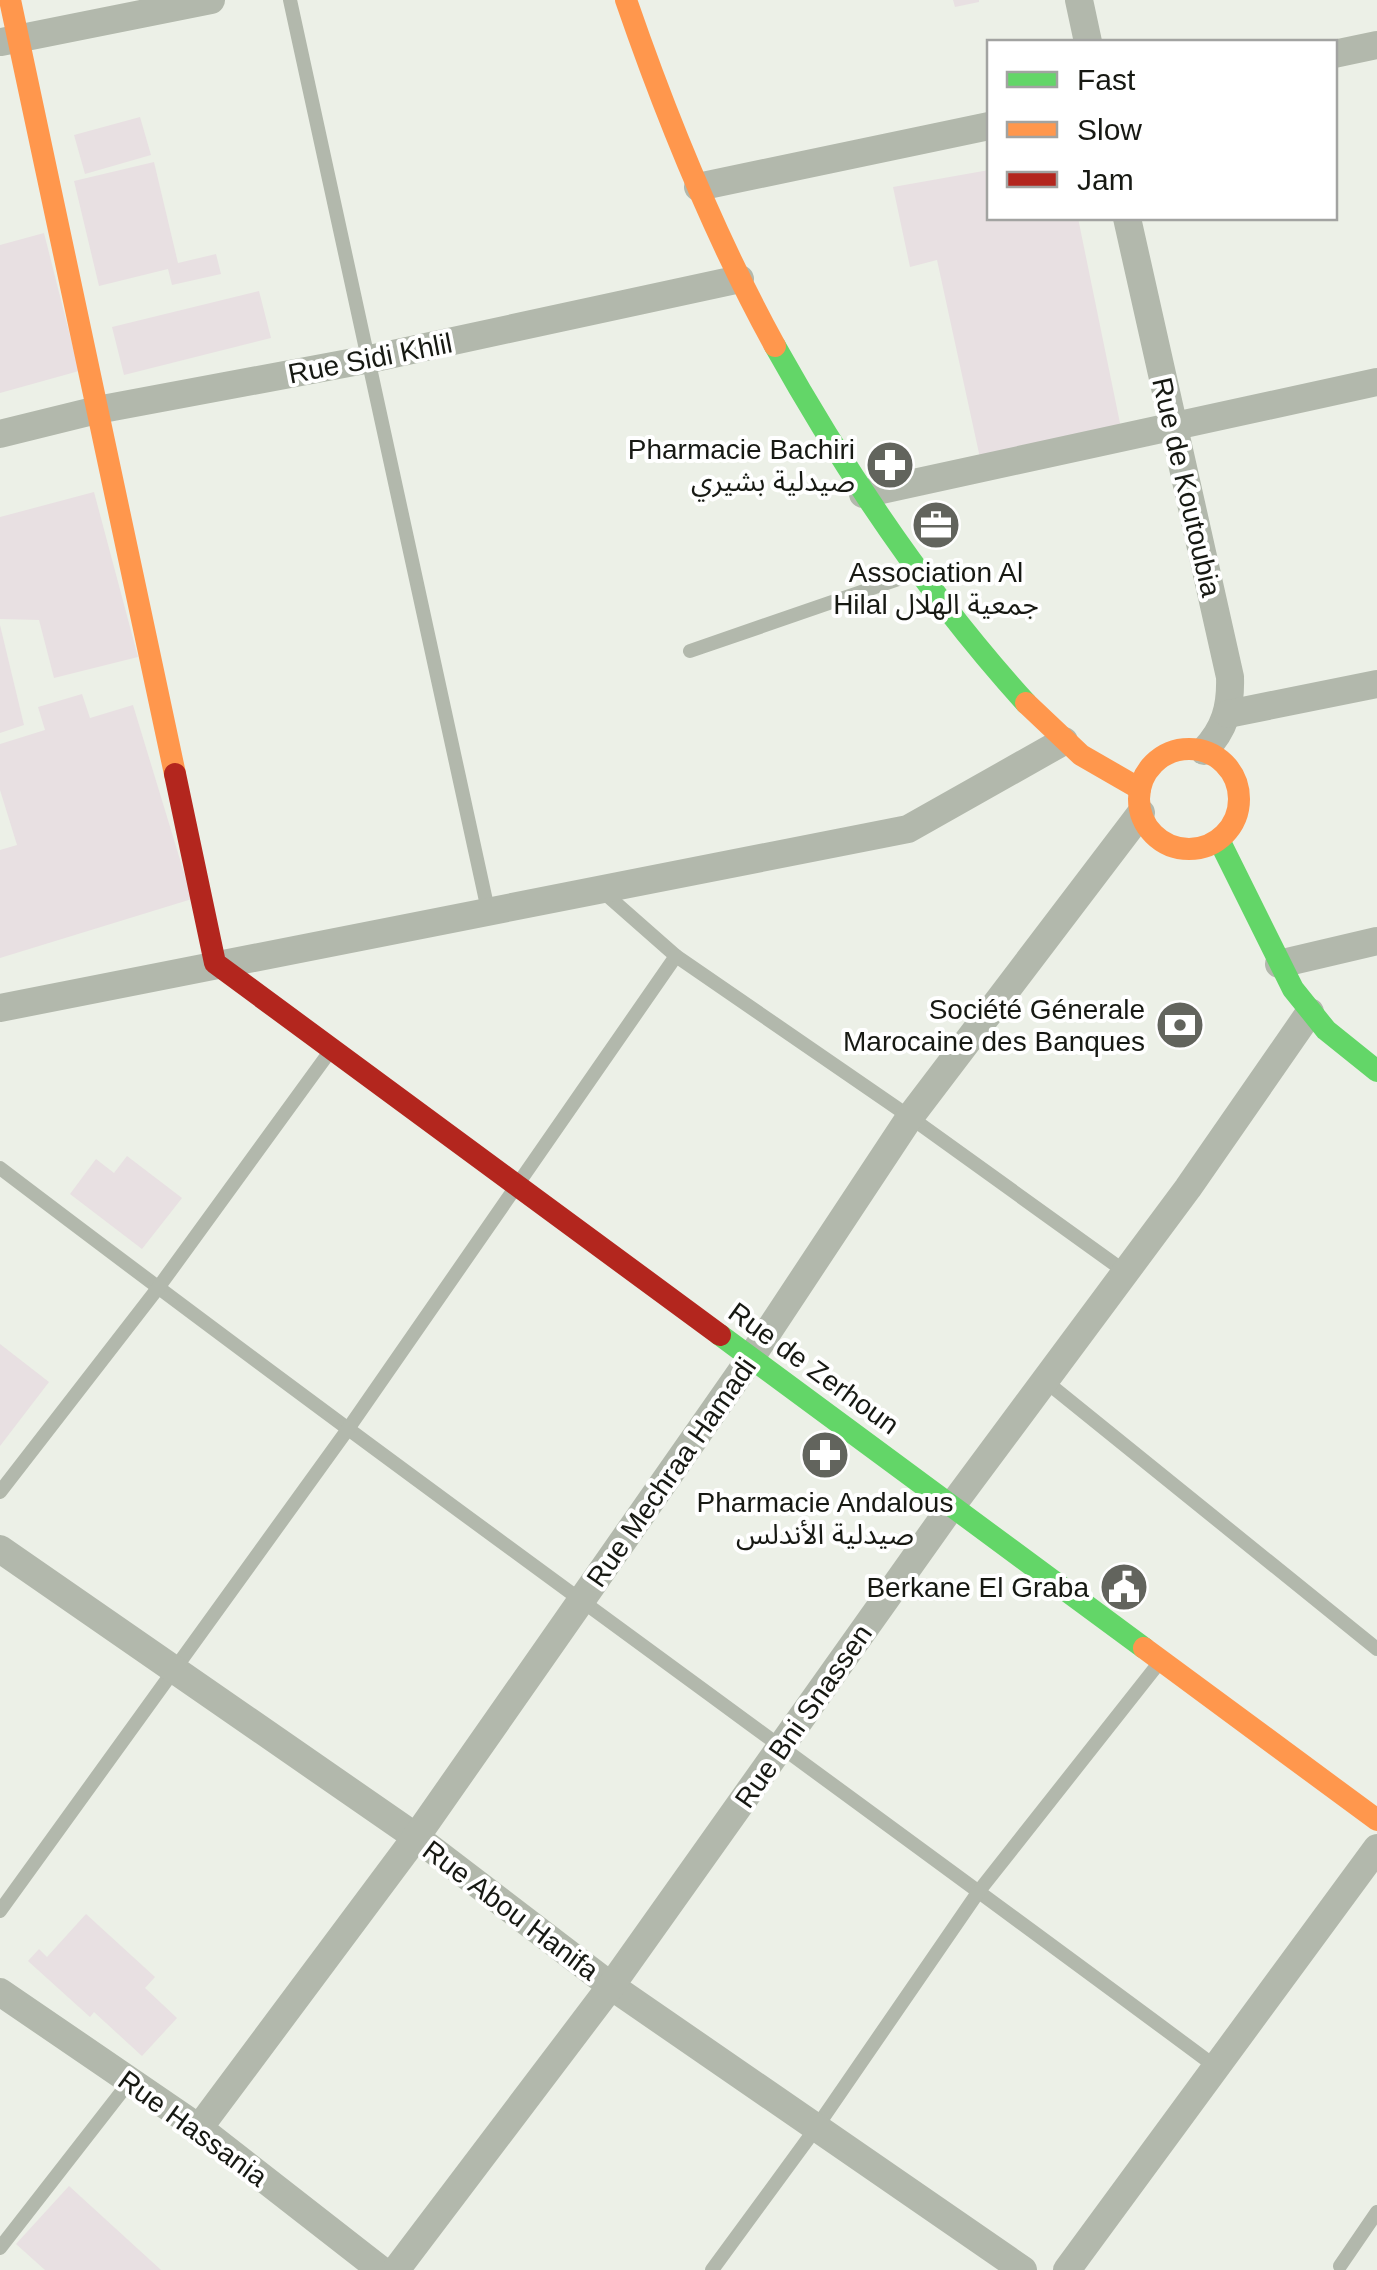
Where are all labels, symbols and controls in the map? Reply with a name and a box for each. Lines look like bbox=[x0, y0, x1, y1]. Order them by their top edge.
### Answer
legend bbox=[987, 40, 1337, 220]
text: Fast bbox=[1077, 63, 1136, 96]
text: Slow bbox=[1077, 113, 1142, 146]
text: Jam bbox=[1077, 163, 1134, 196]
street label: Rue Sidi Khlil bbox=[285, 327, 455, 390]
street label: Rue de Koutoubia bbox=[1146, 374, 1227, 600]
place label: Pharmacie Bachiri صيدلية بشيري bbox=[628, 434, 855, 502]
pharmacy icon: Pharmacie Bachiri صيدلية بشيري bbox=[864, 439, 916, 491]
office icon: Association Al Hilal جمعية الهلال bbox=[910, 499, 962, 551]
place label: Association Al Hilal جمعية الهلال bbox=[833, 557, 1039, 621]
place label: Société Génerale Marocaine des Banques bbox=[843, 994, 1145, 1057]
bank icon: Société Génerale Marocaine des Banques bbox=[1154, 999, 1206, 1051]
street label: Rue de Zerhoun bbox=[723, 1296, 905, 1440]
street label: Rue Mechraa Hamadi bbox=[581, 1352, 762, 1593]
pharmacy icon: Pharmacie Andalous صيدلية الأندلس bbox=[799, 1429, 851, 1481]
place label: Pharmacie Andalous صيدلية الأندلس bbox=[697, 1487, 953, 1551]
public building icon: Berkane El Graba bbox=[1098, 1561, 1150, 1613]
place label: Berkane El Graba bbox=[866, 1572, 1089, 1603]
street label: Rue Bni Snassen bbox=[729, 1619, 878, 1814]
street label: Rue Abou Hanifa bbox=[417, 1834, 605, 1987]
street label: Rue Hassania bbox=[112, 2064, 273, 2193]

